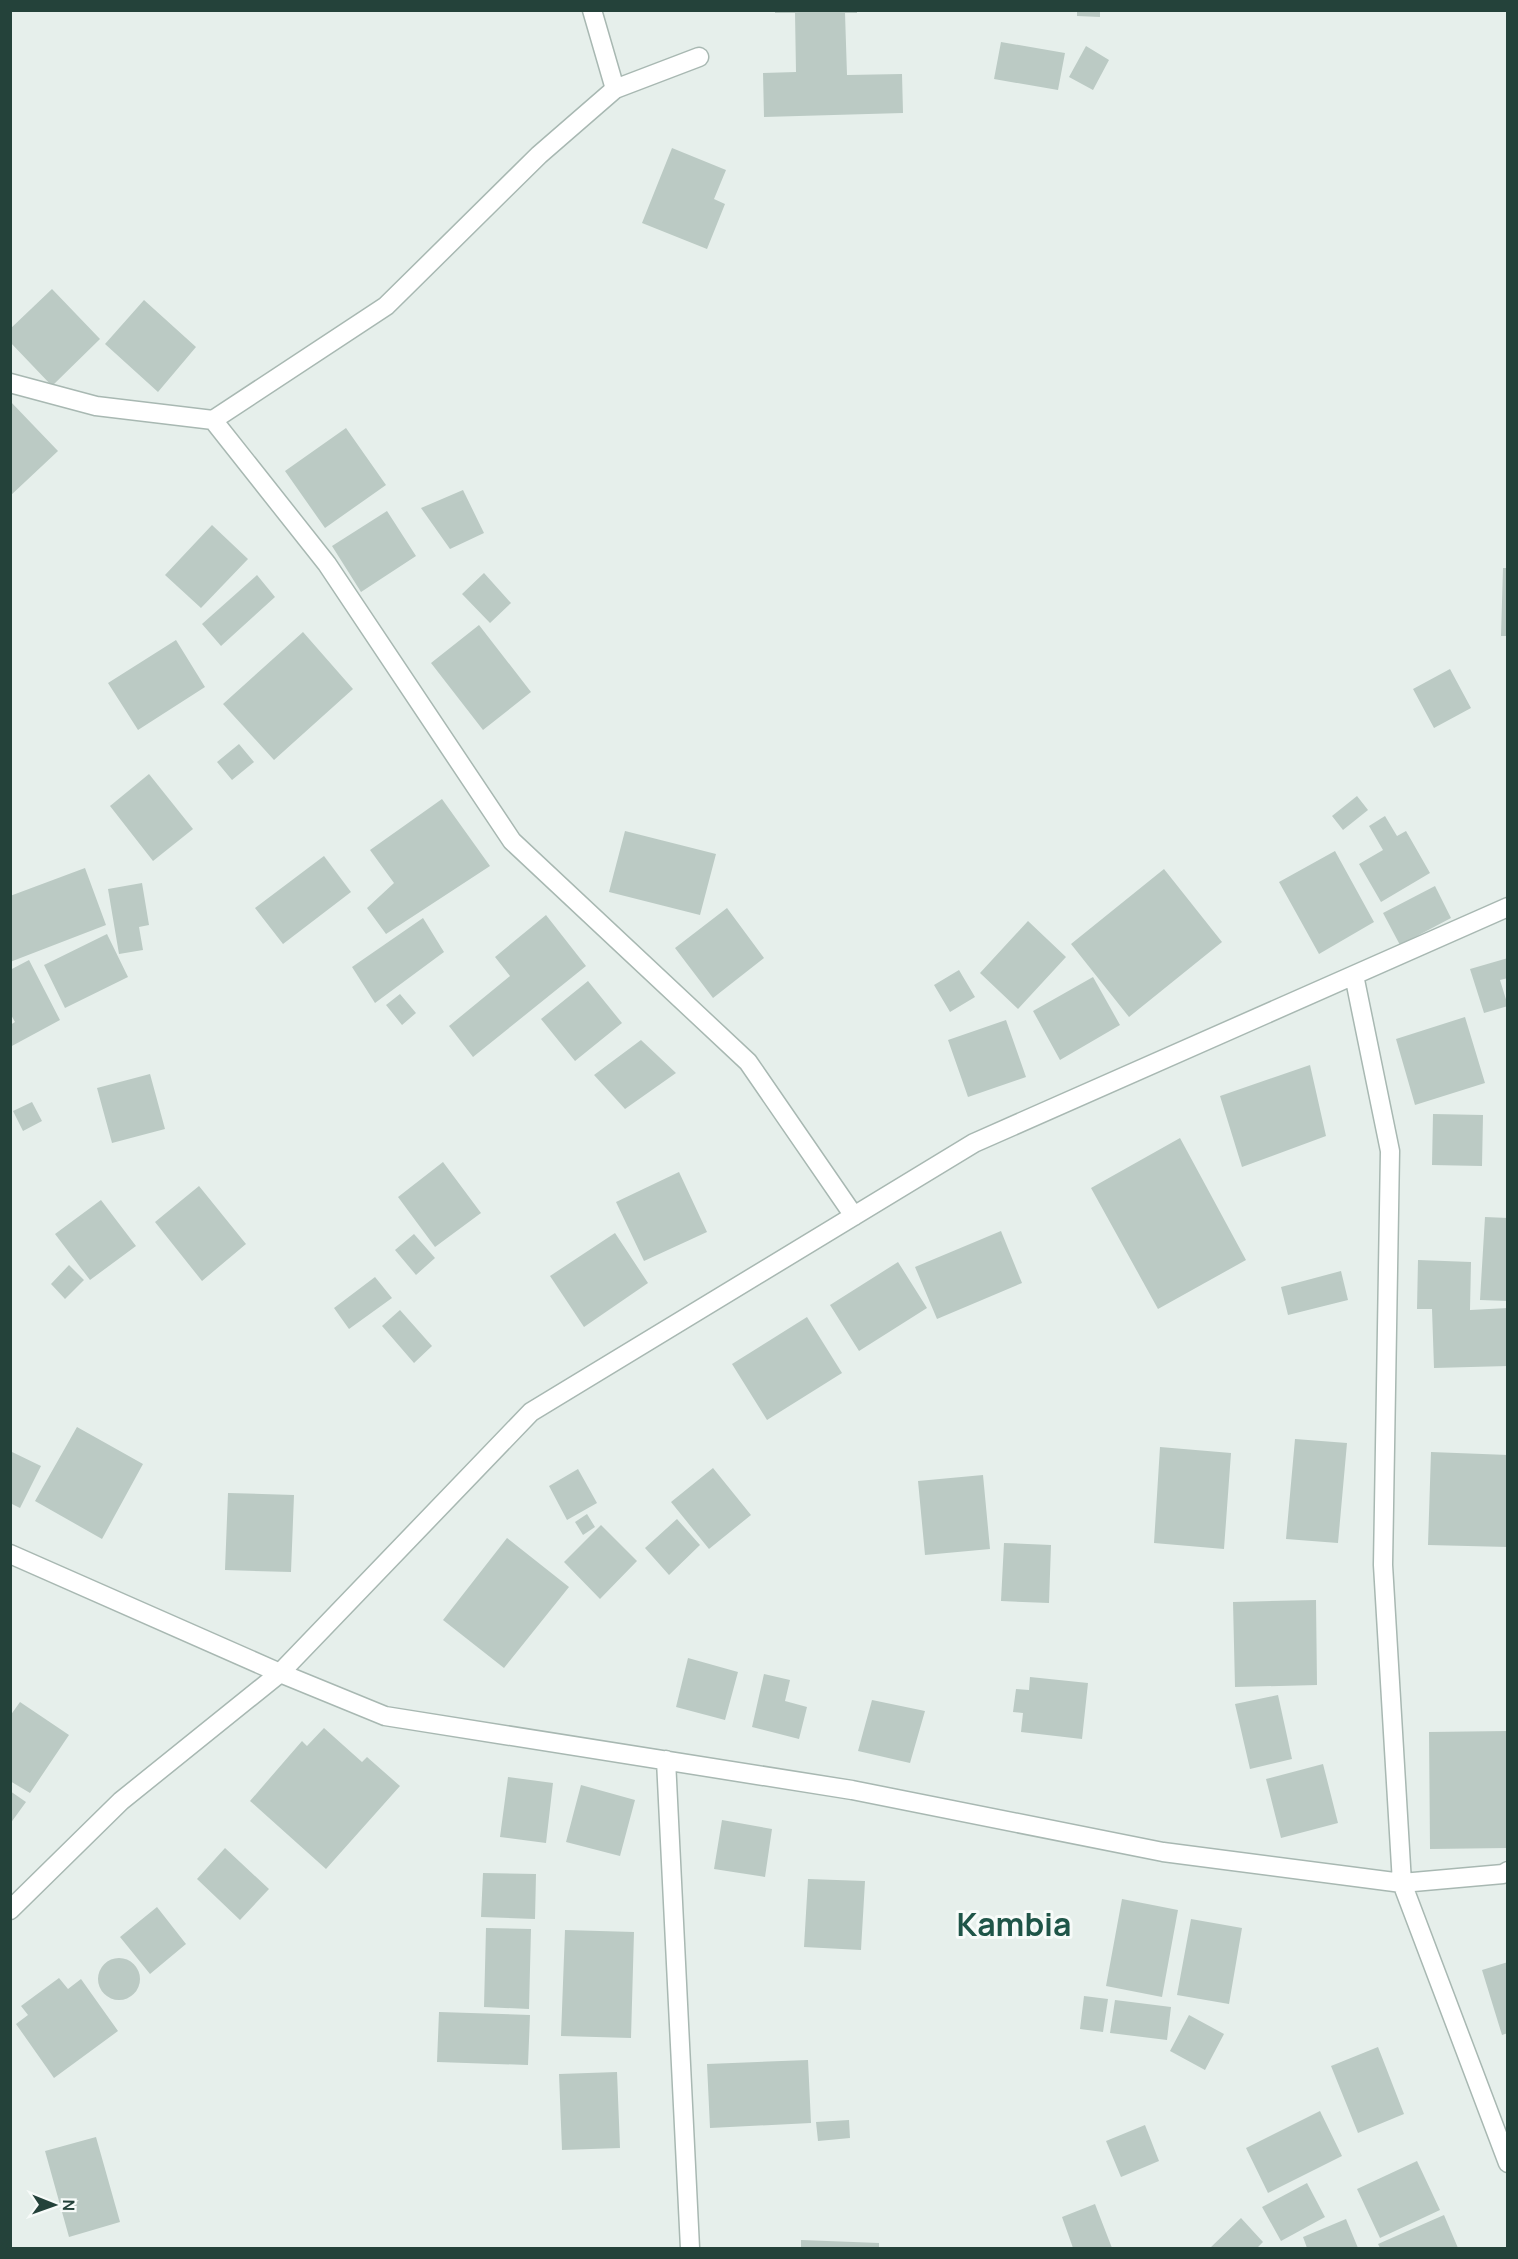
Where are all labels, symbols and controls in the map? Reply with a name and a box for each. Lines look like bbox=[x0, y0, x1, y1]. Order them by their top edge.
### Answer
district label: Kambia bbox=[956, 1902, 1072, 1946]
north arrow bbox=[24, 2175, 84, 2235]
text: N bbox=[58, 2199, 80, 2211]

